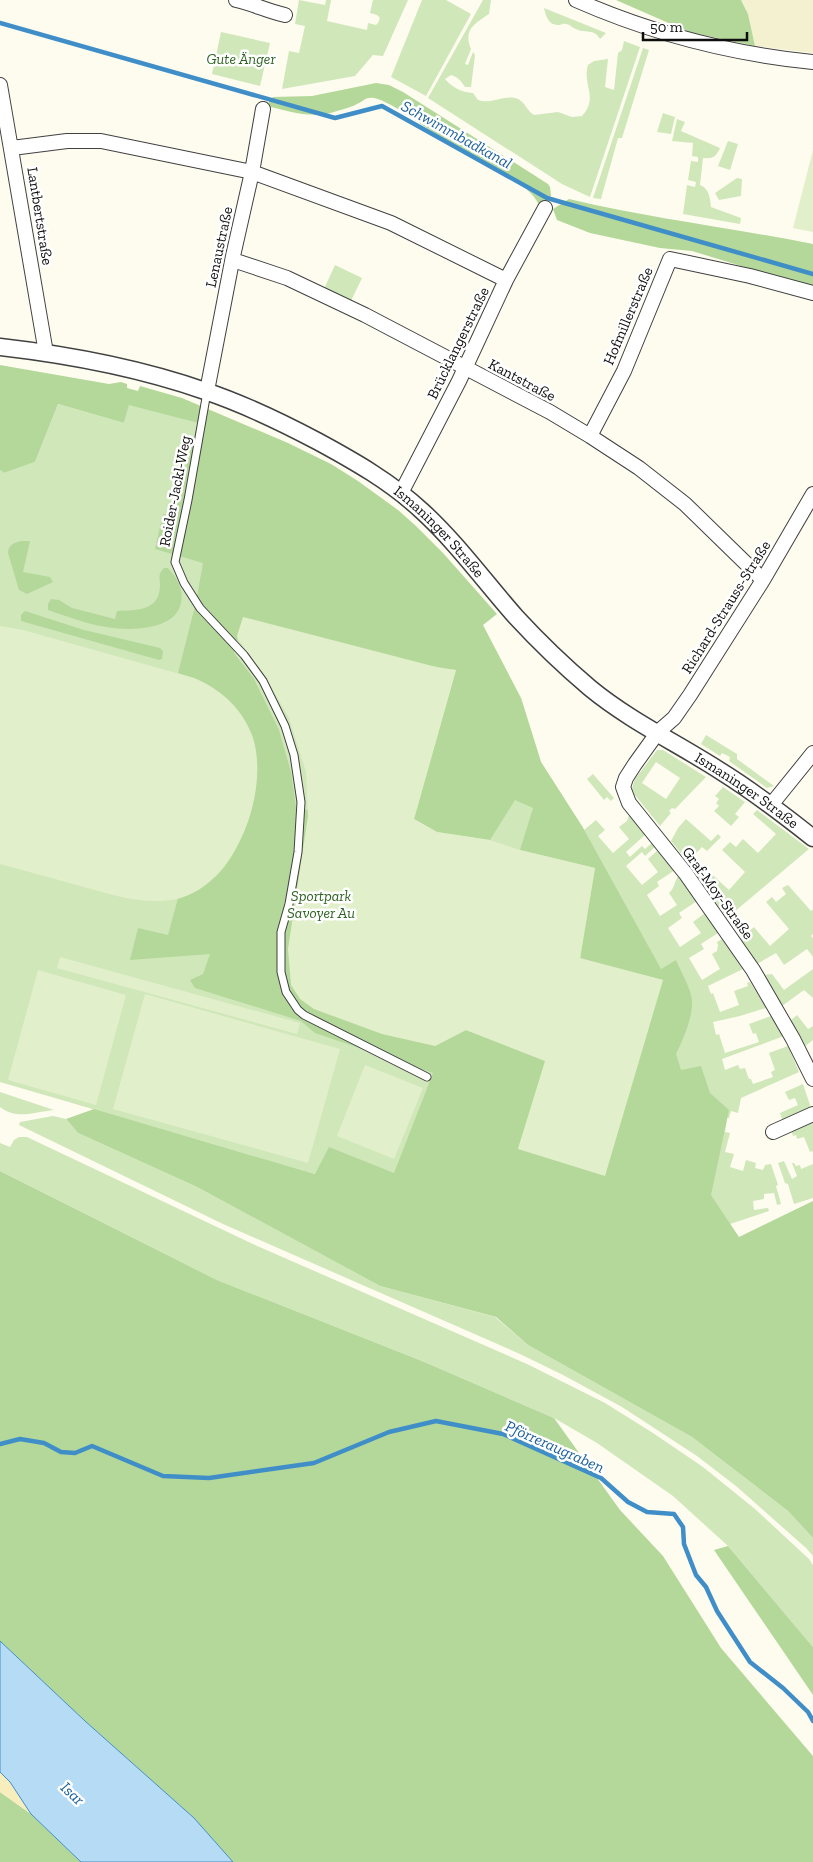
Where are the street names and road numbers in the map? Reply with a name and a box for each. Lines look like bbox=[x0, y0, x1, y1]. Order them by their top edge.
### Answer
street label: Lantbertstraße bbox=[23, 166, 57, 266]
street label: Lenaustraße bbox=[202, 205, 236, 289]
street label: Hofmillerstraße bbox=[599, 264, 657, 368]
street label: Brücklangerstraße bbox=[423, 284, 493, 402]
street label: Kantstraße bbox=[485, 355, 559, 405]
street label: Roider-Jackl-Weg bbox=[155, 434, 195, 548]
street label: Ismaninger Straße bbox=[390, 482, 488, 581]
street label: Richard-Strauss-Straße bbox=[678, 537, 774, 677]
street label: Ismaninger Straße bbox=[692, 748, 802, 832]
street label: Graf-Moy-Straße bbox=[678, 843, 758, 943]

